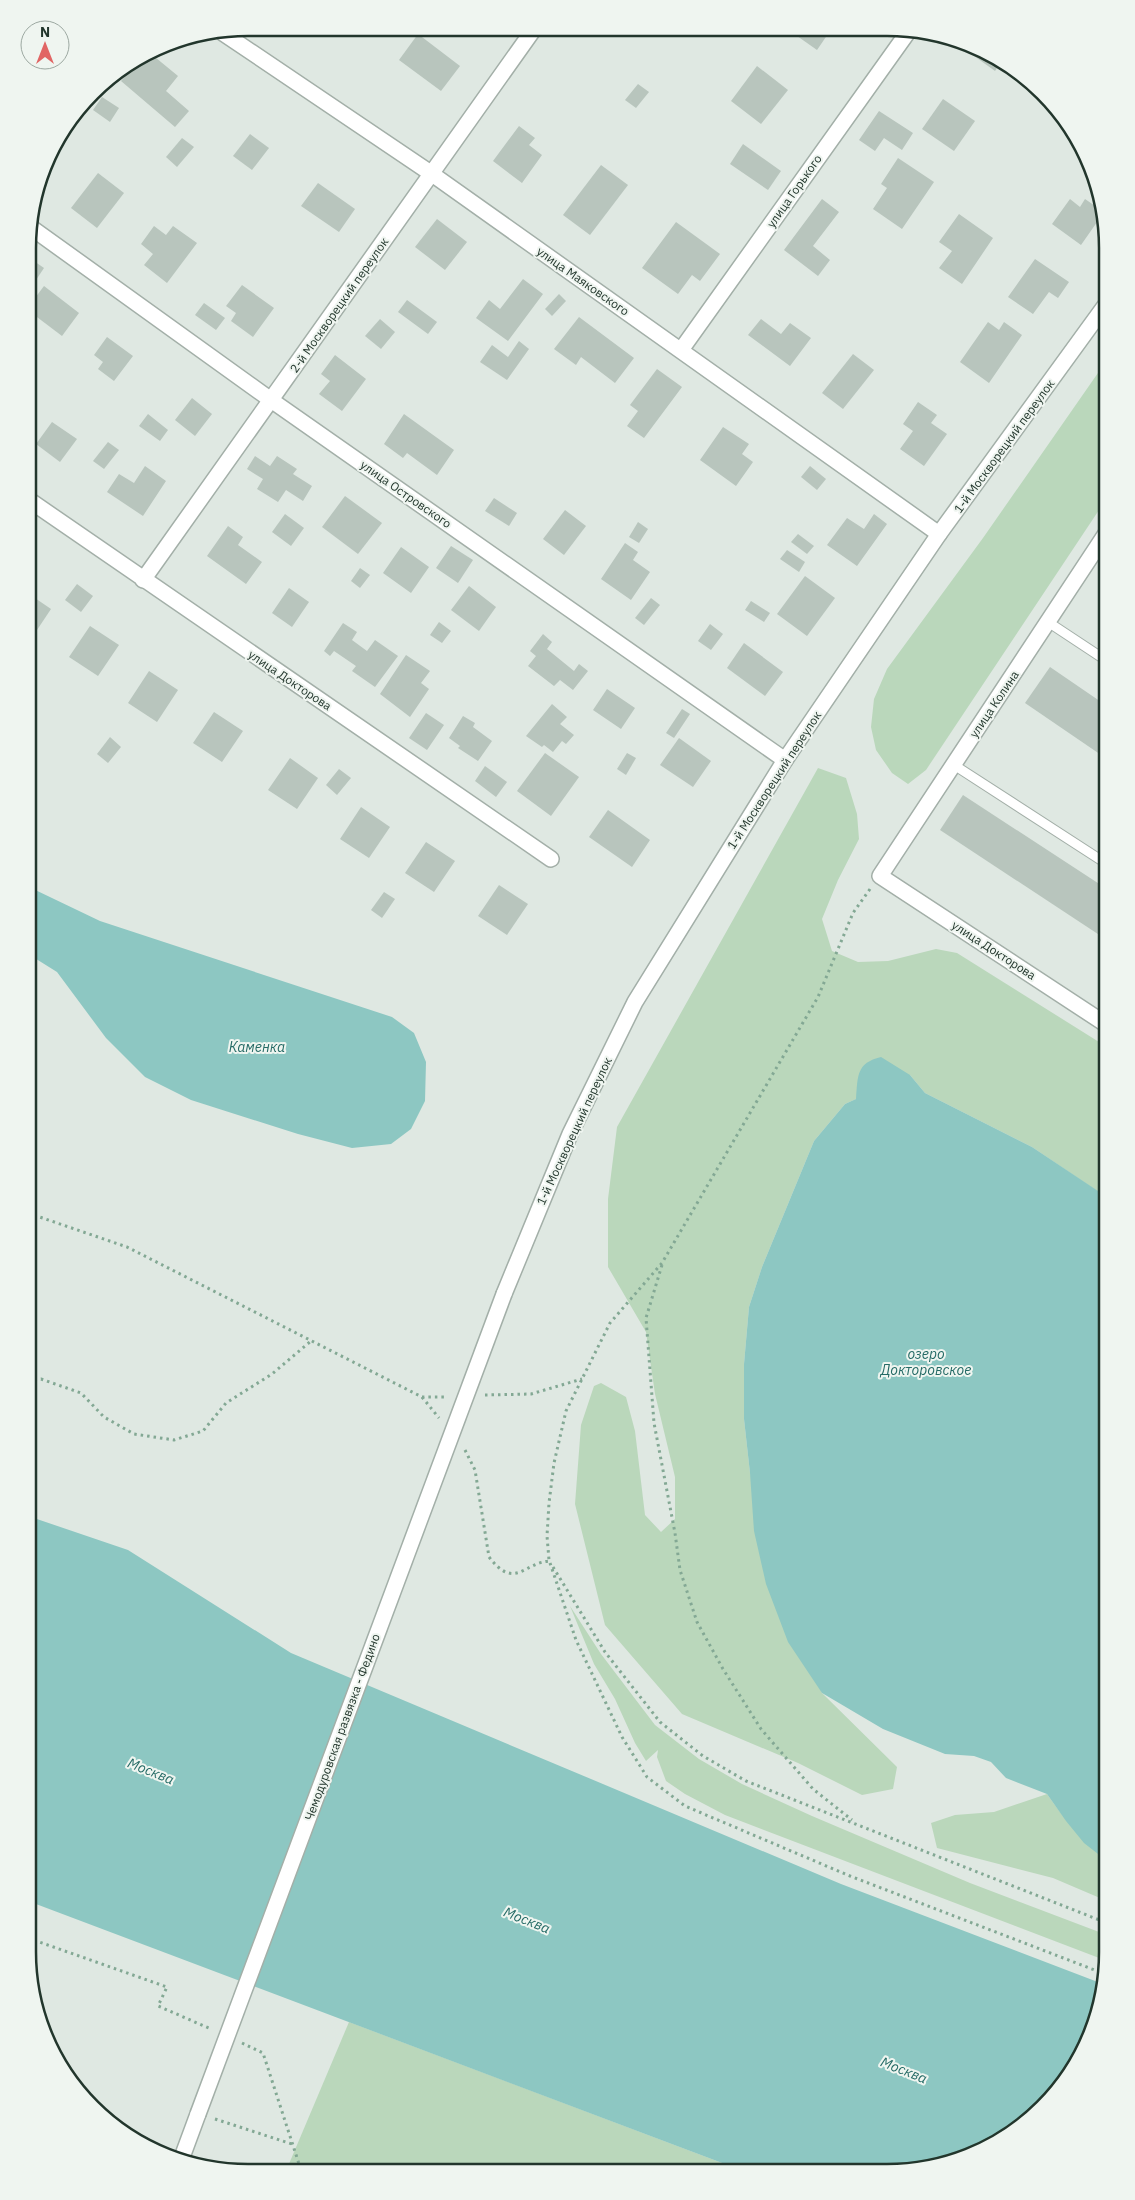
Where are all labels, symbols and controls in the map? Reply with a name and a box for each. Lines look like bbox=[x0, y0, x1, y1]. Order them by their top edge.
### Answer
north arrow bbox=[20, 20, 70, 70]
text: N bbox=[40, 23, 50, 41]
street label: улица Горького bbox=[763, 151, 825, 230]
street label: 2-й Москворецкий переулок bbox=[287, 234, 392, 375]
street label: улица Маяковского bbox=[534, 243, 632, 319]
street label: 1-й Москворецкий переулок bbox=[950, 376, 1058, 516]
street label: улица Островского bbox=[358, 457, 455, 531]
street label: улица Докторова bbox=[246, 647, 335, 714]
street label: улица Колина bbox=[966, 667, 1022, 740]
street label: 1-й Москворецкий переулок bbox=[724, 708, 824, 852]
street label: улица Докторова bbox=[949, 917, 1039, 983]
water label: Каменка bbox=[229, 1038, 285, 1056]
street label: 1-й Москворецкий переулок bbox=[533, 1054, 615, 1207]
water label: озеро Докторовское bbox=[879, 1345, 971, 1379]
street label: Чемодуровская развязка - Федино bbox=[301, 1631, 383, 1822]
water label: Москва bbox=[125, 1754, 177, 1788]
water label: Москва bbox=[501, 1903, 553, 1937]
water label: Москва bbox=[878, 2053, 930, 2087]

